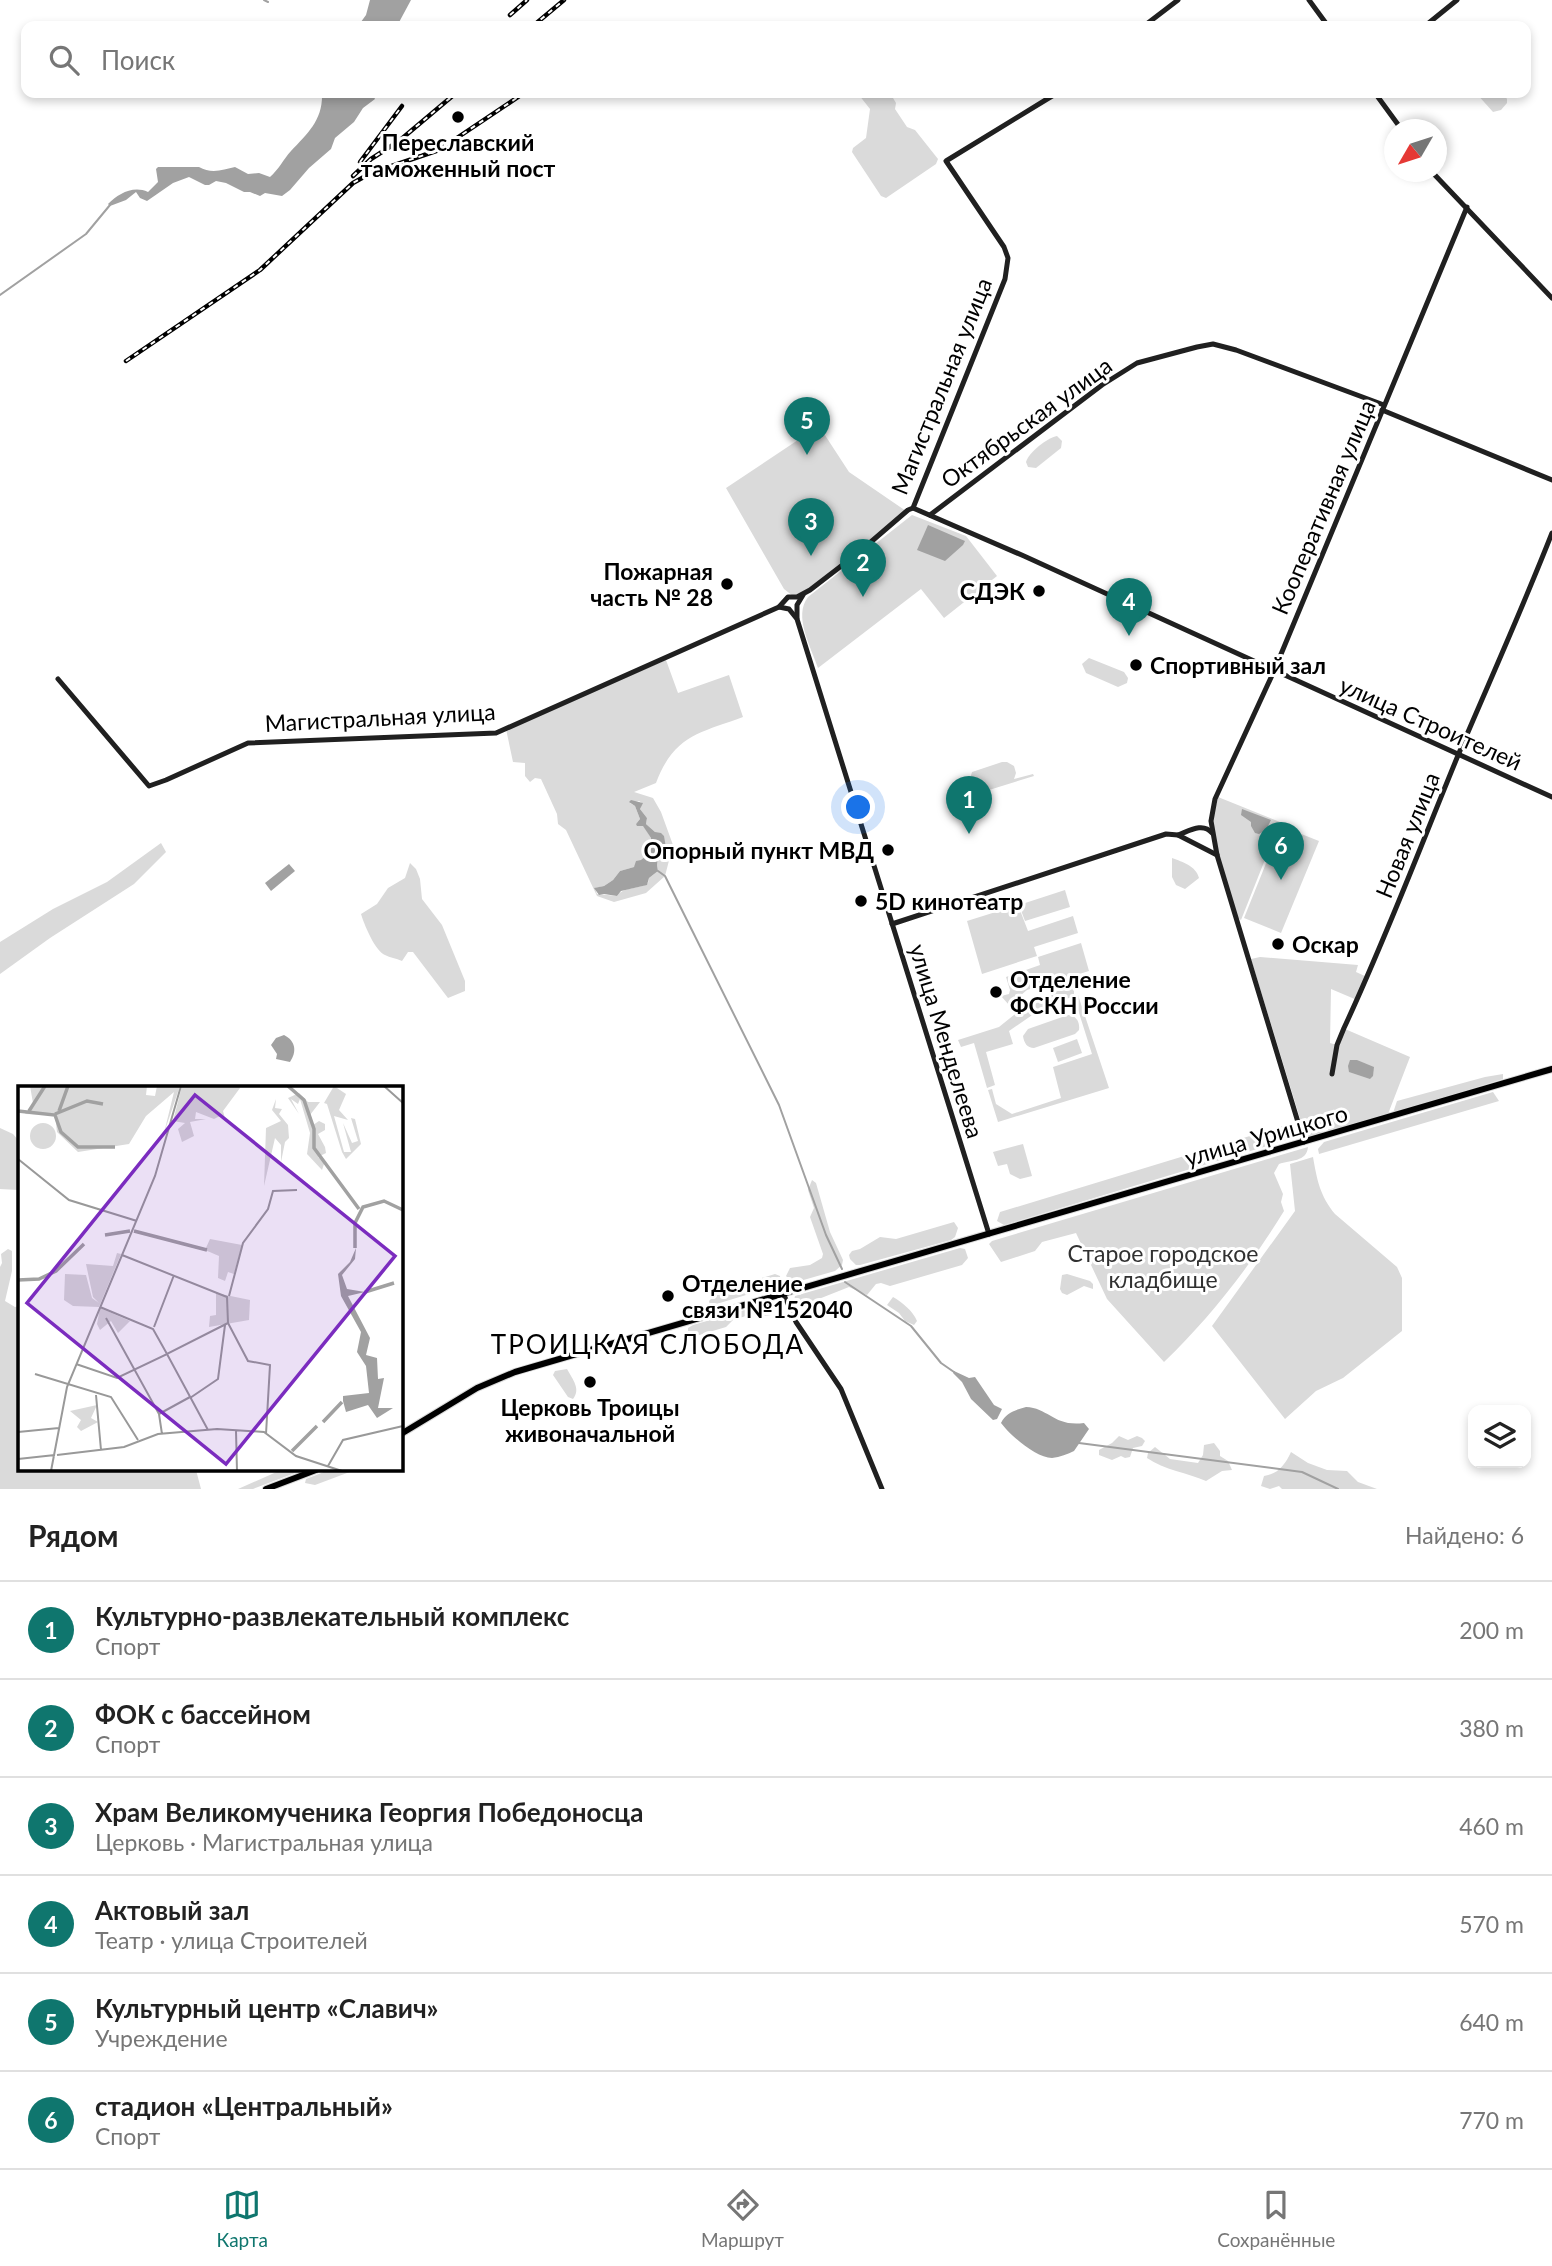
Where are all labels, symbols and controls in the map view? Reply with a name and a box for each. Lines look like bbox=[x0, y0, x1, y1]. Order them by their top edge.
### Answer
search box bbox=[21, 21, 1531, 98]
icon: search bbox=[45, 41, 83, 79]
text: Поиск bbox=[101, 44, 175, 76]
marker: Переславский таможенный пост bbox=[450, 109, 466, 125]
north arrow bbox=[1384, 119, 1447, 182]
place label: Переславский таможенный пост bbox=[361, 128, 556, 182]
street label: Магистральная улица bbox=[885, 274, 997, 498]
street label: Октябрьская улица bbox=[935, 351, 1117, 493]
street label: Кооперативная улица bbox=[1265, 395, 1381, 619]
pin: 5 bbox=[784, 397, 830, 455]
pin: 3 bbox=[788, 498, 834, 556]
pin: 2 bbox=[840, 539, 886, 597]
place label: Пожарная часть № 28 bbox=[590, 557, 713, 611]
marker: Пожарная часть № 28 bbox=[719, 576, 735, 592]
place label: СДЭК bbox=[960, 577, 1025, 605]
pin: 4 bbox=[1106, 578, 1152, 636]
marker: СДЭК bbox=[1031, 583, 1047, 599]
place label: Спортивный зал bbox=[1150, 651, 1326, 679]
marker: Спортивный зал bbox=[1128, 657, 1144, 673]
street label: улица Строителей bbox=[1336, 670, 1526, 776]
street label: Магистральная улица bbox=[264, 697, 496, 737]
street label: Новая улица bbox=[1369, 768, 1445, 902]
pin: 1 bbox=[946, 776, 992, 834]
your location bbox=[841, 790, 875, 824]
pin: 6 bbox=[1258, 822, 1304, 880]
place label: Опорный пункт МВД bbox=[643, 836, 874, 864]
marker: Опорный пункт МВД bbox=[880, 842, 896, 858]
place label: 5D кинотеатр bbox=[875, 887, 1023, 915]
marker: 5D кинотеатр bbox=[853, 893, 869, 909]
place label: Оскар bbox=[1292, 930, 1359, 958]
marker: Оскар bbox=[1270, 936, 1286, 952]
street label: улица Менделеева bbox=[904, 941, 990, 1141]
place label: Отделение ФСКН России bbox=[1010, 965, 1159, 1019]
marker: Отделение ФСКН России bbox=[988, 984, 1004, 1000]
inset map bbox=[18, 1086, 402, 1472]
street label: улица Урицкого bbox=[1181, 1098, 1351, 1172]
park label: Старое городское кладбище bbox=[1068, 1239, 1258, 1293]
place label: Отделение связи №152040 bbox=[682, 1269, 853, 1323]
marker: Отделение связи №152040 bbox=[660, 1288, 676, 1304]
district label: ТРОИЦКАЯ СЛОБОДА bbox=[491, 1328, 805, 1360]
marker: Церковь Троицы живоначальной bbox=[582, 1374, 598, 1390]
place label: Церковь Троицы живоначальной bbox=[500, 1393, 680, 1447]
map controls bbox=[1468, 1405, 1531, 1468]
button: layers bbox=[1468, 1405, 1531, 1468]
text: Рядом bbox=[28, 1517, 118, 1553]
text: Найдено: 6 bbox=[1405, 1521, 1524, 1549]
text: Культурно-развлекательный комплекс bbox=[95, 1600, 569, 1632]
text: 1 bbox=[44, 1616, 58, 1644]
text: 200 m bbox=[1459, 1616, 1524, 1644]
text: Спорт bbox=[95, 1632, 160, 1660]
text: ФОК с бассейном bbox=[95, 1698, 311, 1730]
text: 2 bbox=[44, 1714, 58, 1742]
text: 380 m bbox=[1459, 1714, 1524, 1742]
text: Спорт bbox=[95, 1730, 160, 1758]
text: Храм Великомученика Георгия Победоносца bbox=[95, 1796, 643, 1828]
text: 3 bbox=[44, 1812, 58, 1840]
text: 460 m bbox=[1459, 1812, 1524, 1840]
text: Церковь · Магистральная улица bbox=[95, 1828, 433, 1856]
text: Актовый зал bbox=[95, 1894, 249, 1926]
text: 4 bbox=[44, 1910, 58, 1938]
text: 570 m bbox=[1459, 1910, 1524, 1938]
text: Театр · улица Строителей bbox=[95, 1926, 368, 1954]
text: Культурный центр «Славич» bbox=[95, 1992, 438, 2024]
text: 5 bbox=[44, 2008, 58, 2036]
text: 640 m bbox=[1459, 2008, 1524, 2036]
text: Учреждение bbox=[95, 2024, 228, 2052]
text: стадион «Центральный» bbox=[95, 2090, 393, 2122]
text: 6 bbox=[44, 2106, 58, 2134]
text: 770 m bbox=[1459, 2106, 1524, 2134]
text: Спорт bbox=[95, 2122, 160, 2150]
tab: Карта bbox=[217, 2186, 268, 2251]
tab: Маршрут bbox=[701, 2186, 784, 2251]
tab: Сохранённые bbox=[1217, 2186, 1335, 2251]

